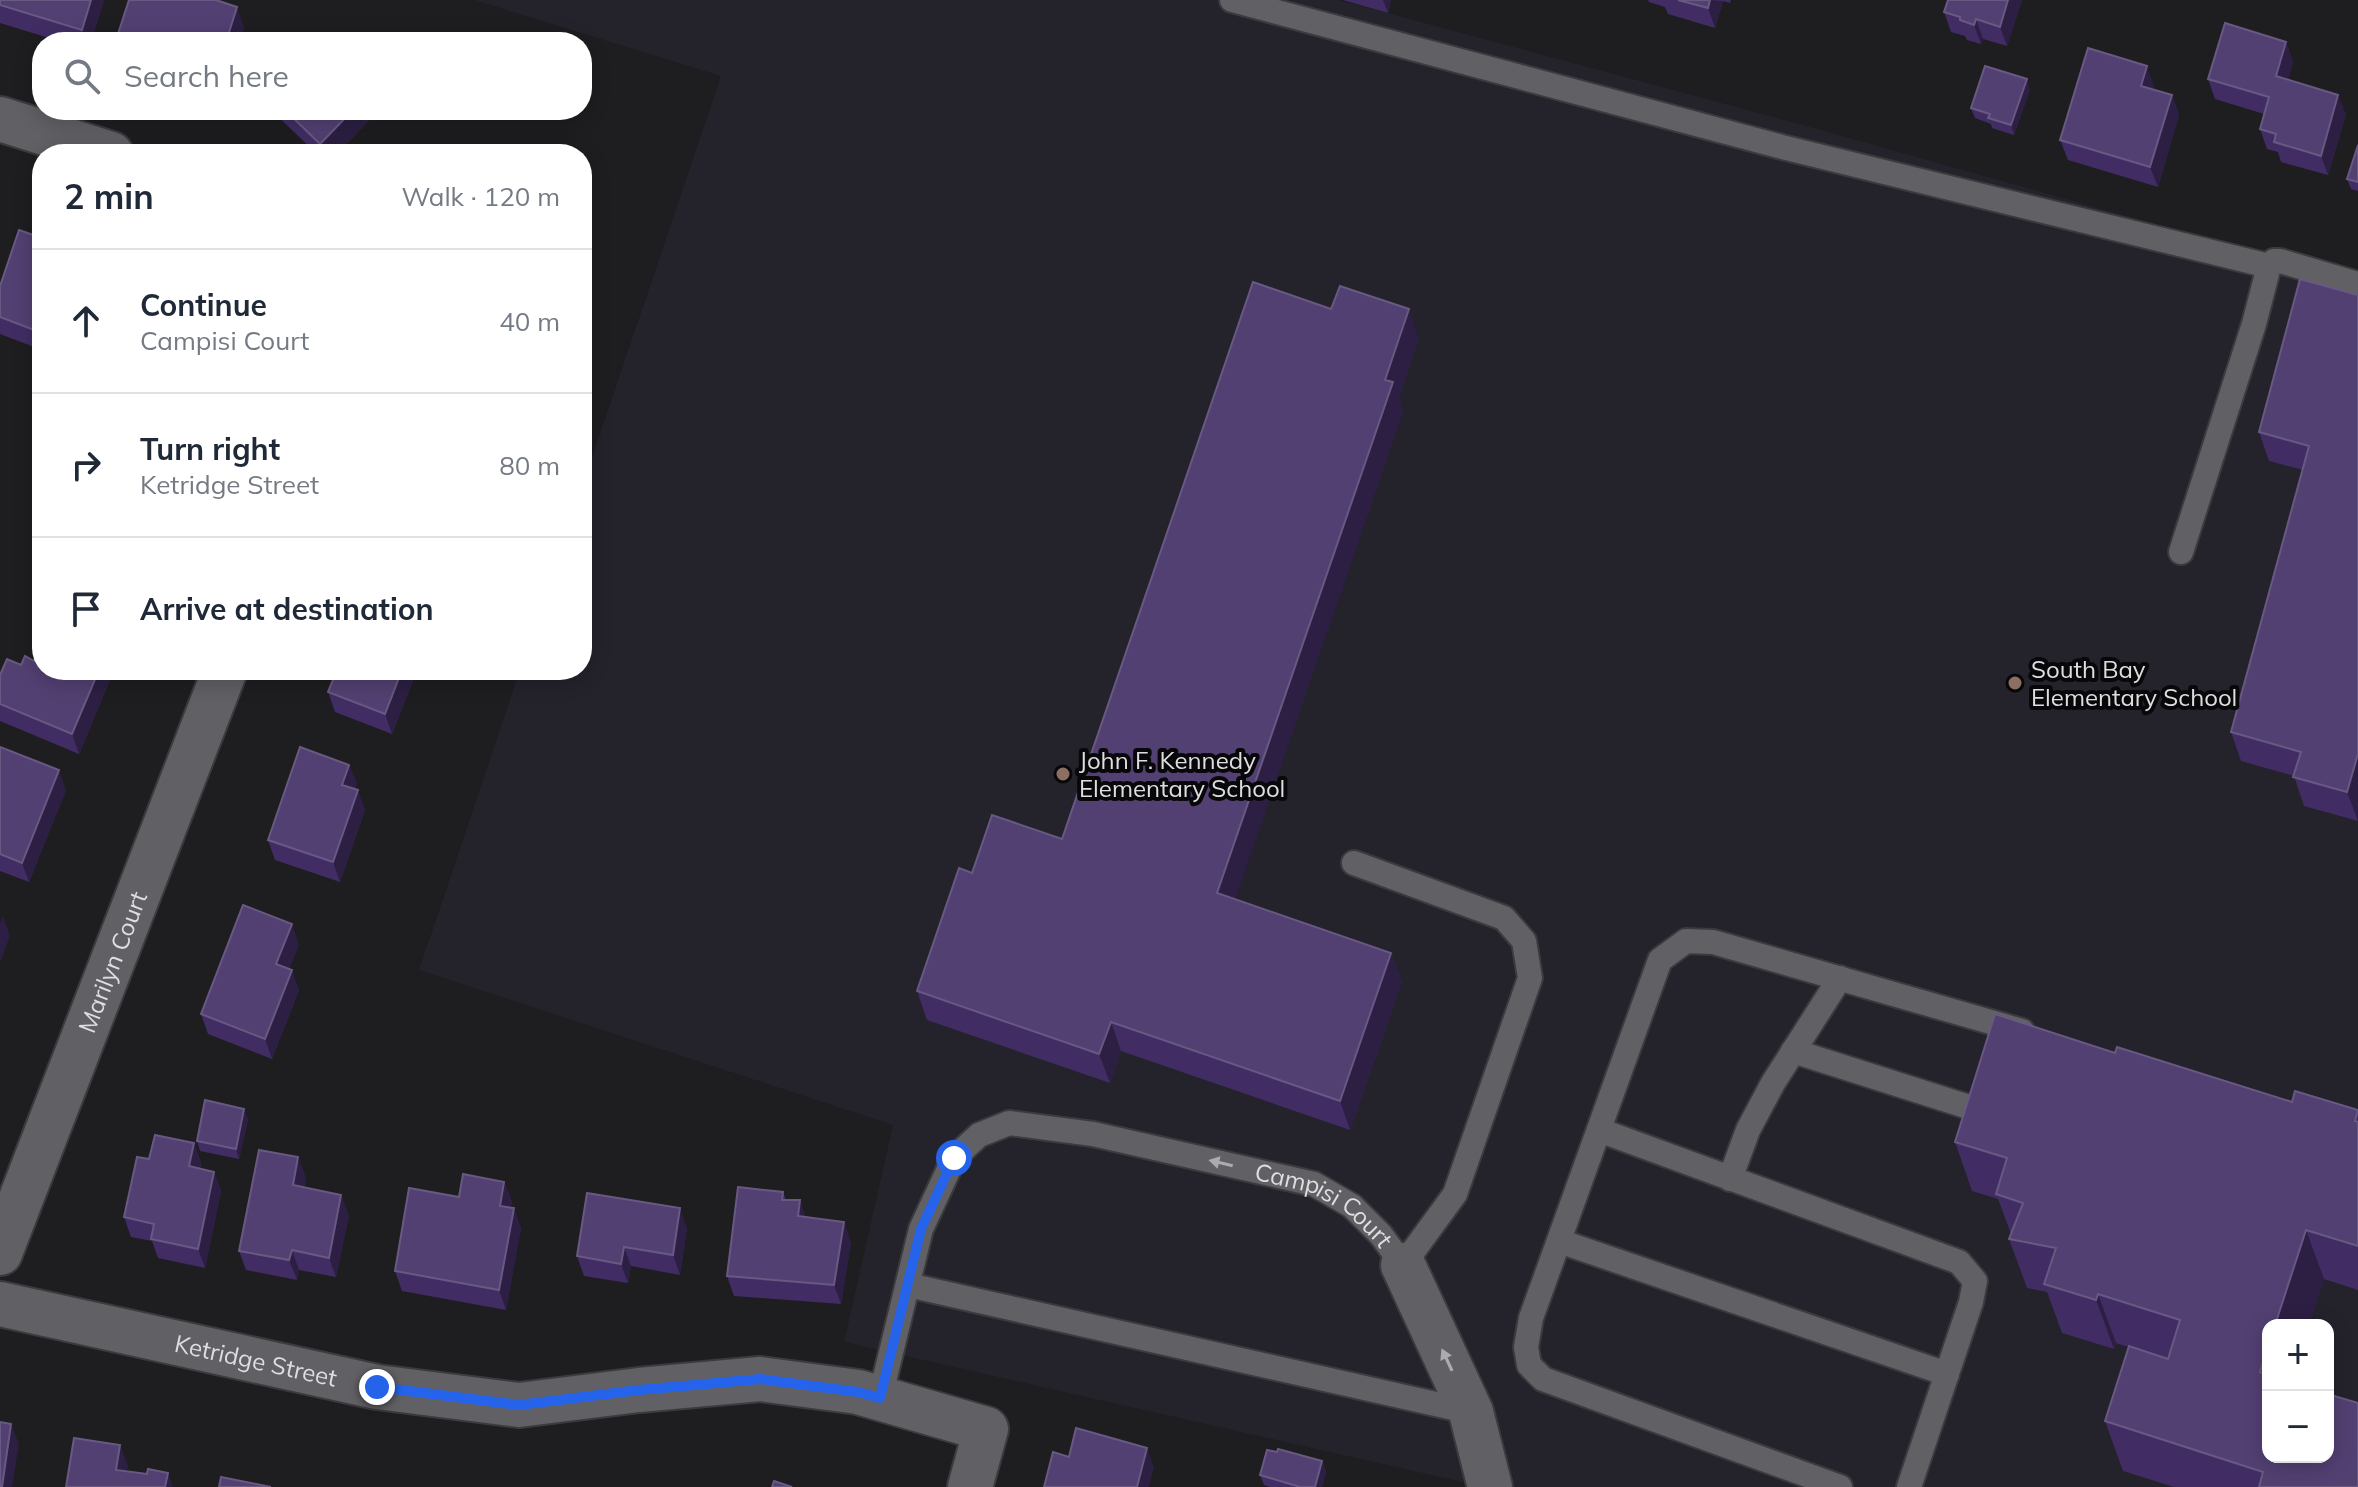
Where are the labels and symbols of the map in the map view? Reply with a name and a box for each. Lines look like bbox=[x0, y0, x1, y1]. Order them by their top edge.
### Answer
place label: South Bay Elementary School bbox=[2031, 654, 2237, 712]
marker: South Bay Elementary School bbox=[2006, 674, 2024, 692]
place label: John F. Kennedy Elementary School bbox=[1079, 745, 1285, 803]
marker: John F. Kennedy Elementary School bbox=[1054, 765, 1072, 783]
street label: Marilyn Court bbox=[71, 887, 153, 1037]
route start bbox=[936, 1140, 972, 1176]
one-way arrow bbox=[1208, 1156, 1233, 1169]
street label: Campisi Court bbox=[1252, 1156, 1400, 1253]
street label: Ketridge Street bbox=[172, 1328, 340, 1393]
one-way arrow bbox=[1440, 1349, 1454, 1372]
route end bbox=[359, 1369, 395, 1405]

